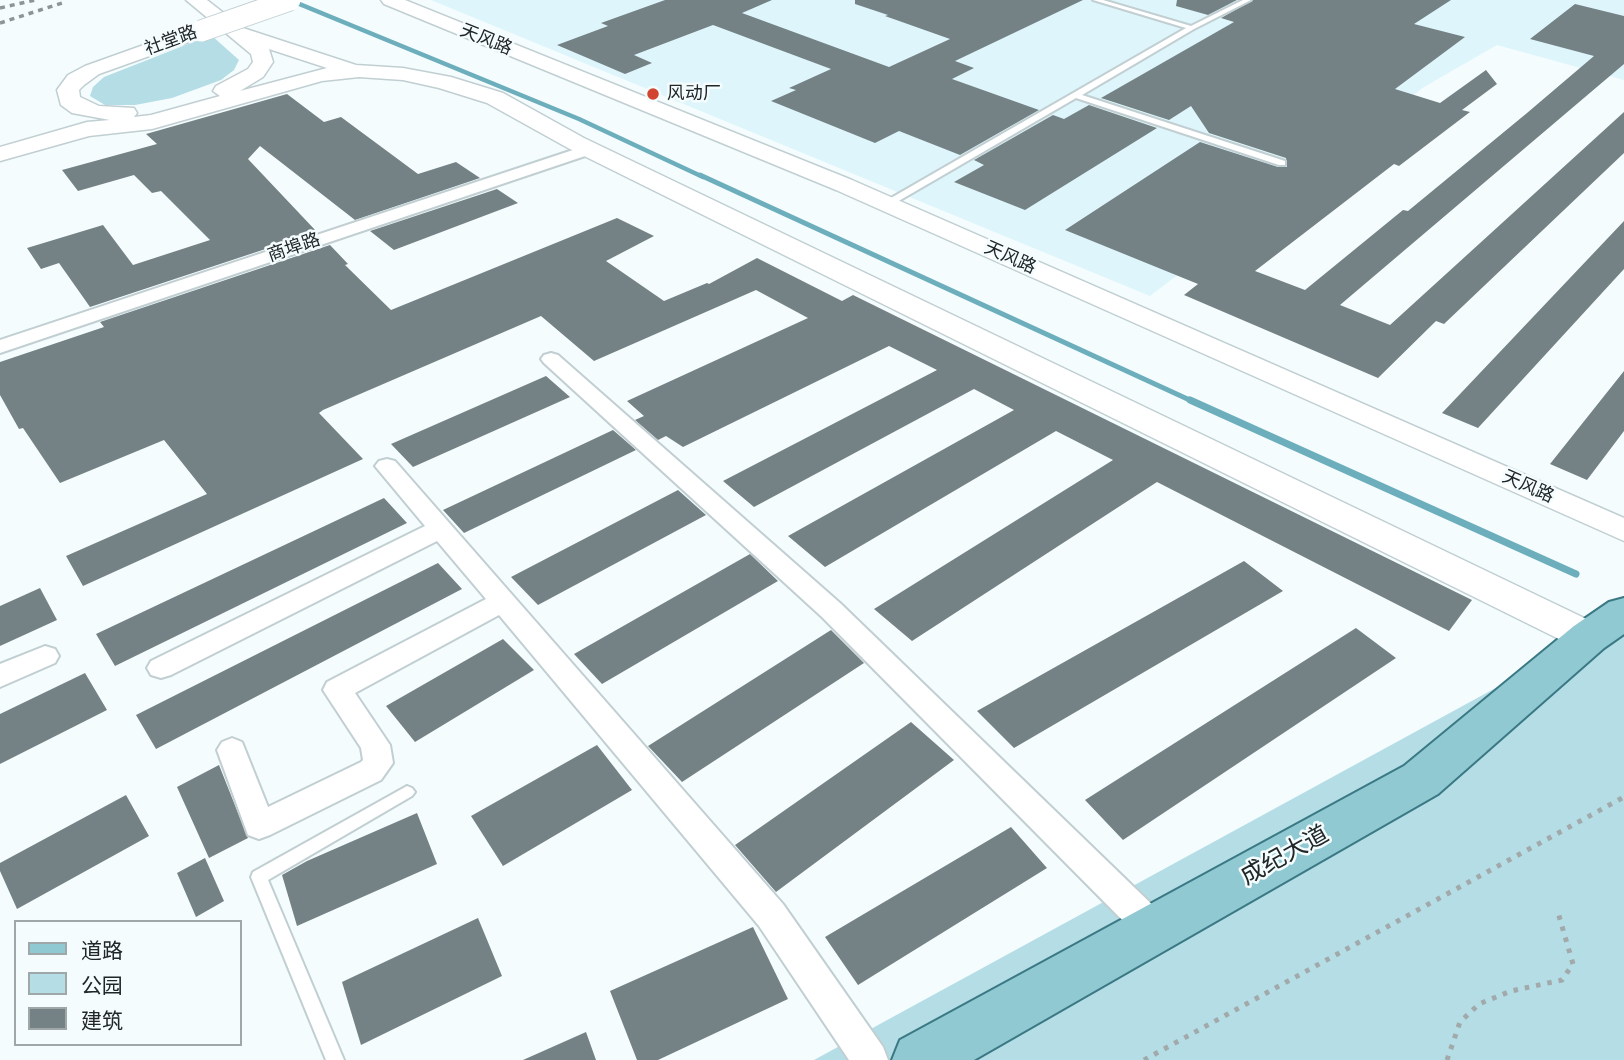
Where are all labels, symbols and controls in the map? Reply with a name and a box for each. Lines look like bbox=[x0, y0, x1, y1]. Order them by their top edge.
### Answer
street label: 天风路 bbox=[457, 20, 515, 60]
street label: 社堂路 bbox=[142, 22, 200, 60]
place label: 风动厂 bbox=[667, 83, 721, 105]
marker: 风动厂 bbox=[645, 86, 661, 102]
street label: 商埠路 bbox=[265, 229, 323, 267]
street label: 天风路 bbox=[981, 237, 1039, 279]
street label: 天风路 bbox=[1499, 466, 1557, 508]
street label: 成纪大道 bbox=[1236, 820, 1334, 892]
legend bbox=[14, 920, 242, 1046]
text: 道路 bbox=[81, 939, 123, 962]
text: 公园 bbox=[81, 974, 123, 997]
text: 建筑 bbox=[81, 1009, 123, 1032]

